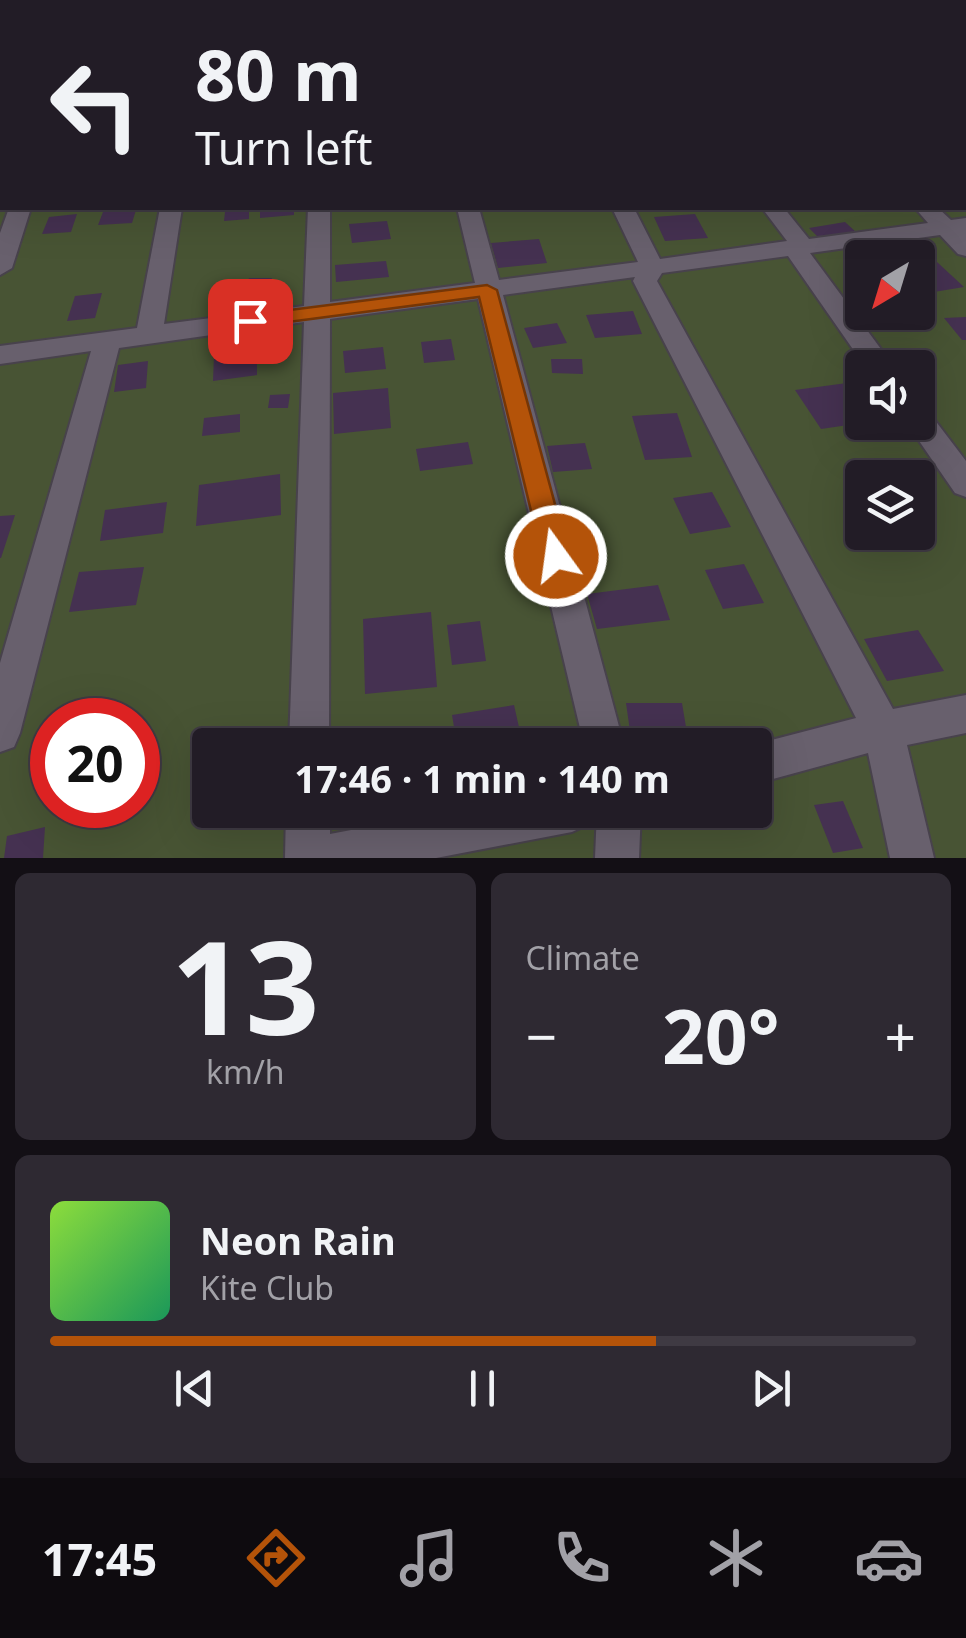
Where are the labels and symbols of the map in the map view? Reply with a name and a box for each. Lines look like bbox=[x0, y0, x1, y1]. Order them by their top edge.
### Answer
north arrow bbox=[845, 240, 935, 330]
pin bbox=[208, 279, 293, 364]
position arrow bbox=[504, 504, 608, 608]
speed limit sign: 20 bbox=[30, 698, 160, 828]

